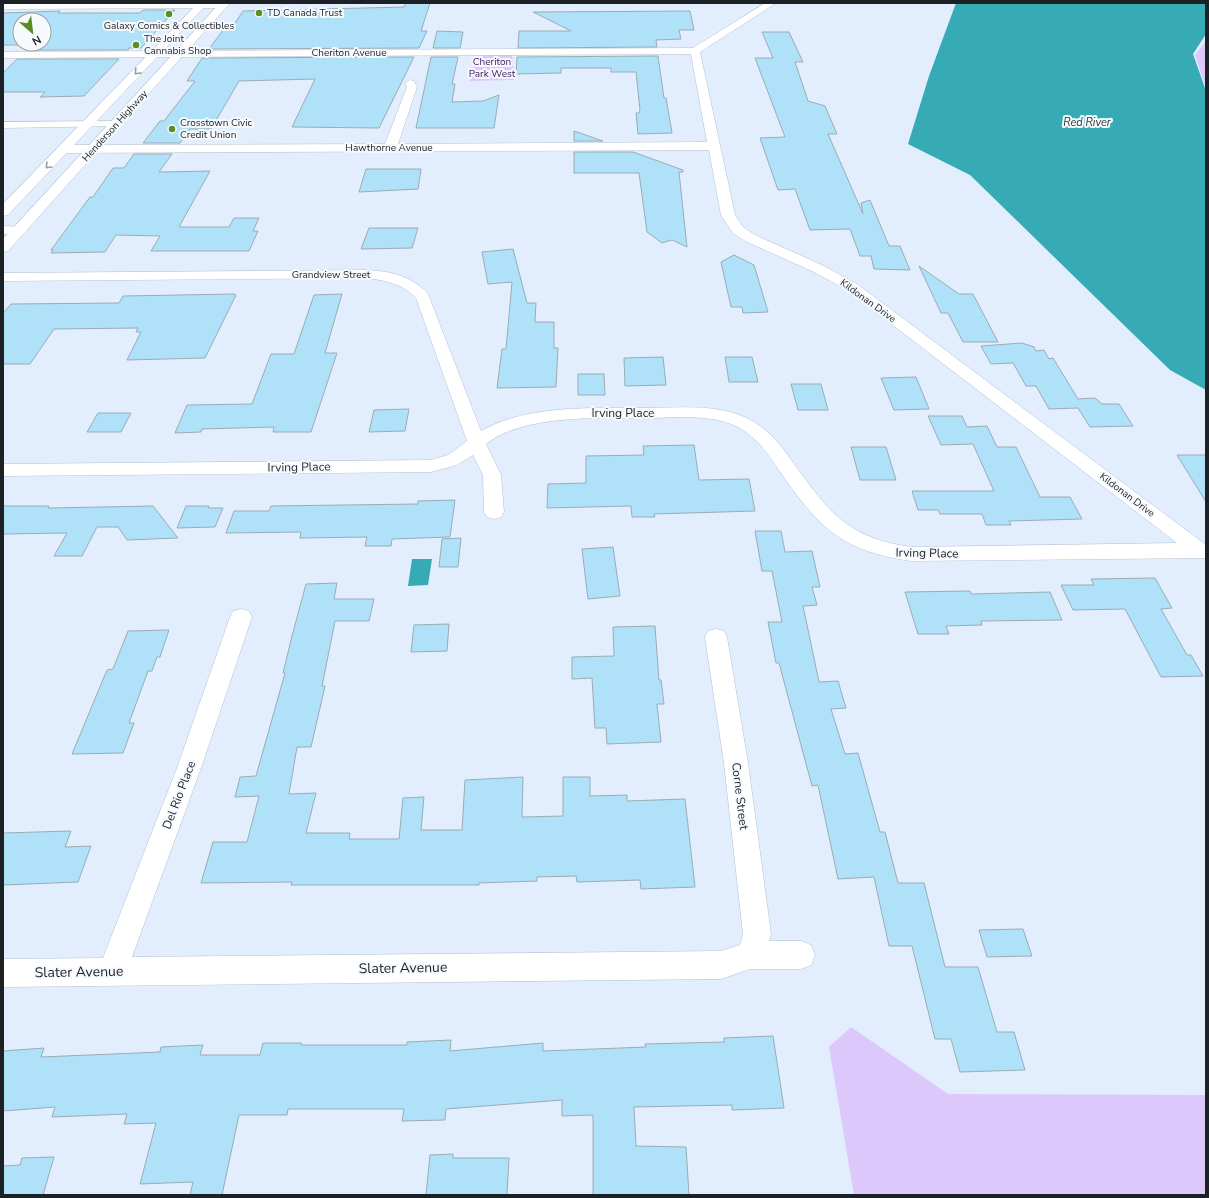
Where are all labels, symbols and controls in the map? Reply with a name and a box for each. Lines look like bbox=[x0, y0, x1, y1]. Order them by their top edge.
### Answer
place label: TD Canada Trust bbox=[267, 6, 343, 20]
marker: TD Canada Trust bbox=[254, 8, 264, 18]
marker: Galaxy Comics & Collectibles bbox=[164, 9, 174, 19]
north arrow bbox=[12, 12, 52, 52]
place label: Galaxy Comics & Collectibles bbox=[104, 19, 234, 33]
text: N bbox=[29, 32, 44, 49]
place label: The Joint Cannabis Shop bbox=[144, 32, 211, 58]
marker: The Joint Cannabis Shop bbox=[131, 40, 141, 50]
street label: Cheriton Avenue bbox=[312, 46, 386, 60]
park label: Cheriton Park West bbox=[469, 55, 516, 81]
one-way arrow bbox=[134, 67, 142, 75]
street label: Henderson Highway bbox=[79, 86, 152, 165]
water label: Red River bbox=[1063, 115, 1112, 130]
place label: Crosstown Civic Credit Union bbox=[180, 116, 252, 142]
marker: Crosstown Civic Credit Union bbox=[167, 124, 177, 134]
street label: Hawthorne Avenue bbox=[345, 141, 433, 155]
one-way arrow bbox=[45, 161, 53, 169]
street label: Grandview Street bbox=[292, 268, 371, 282]
street label: Kildonan Drive bbox=[837, 276, 899, 326]
street label: Irving Place bbox=[592, 405, 654, 421]
street label: Irving Place bbox=[267, 458, 331, 476]
street label: Kildonan Drive bbox=[1097, 470, 1157, 520]
street label: Irving Place bbox=[895, 544, 959, 562]
street label: Del Rio Place bbox=[159, 759, 199, 831]
street label: Corne Street bbox=[728, 761, 752, 831]
street label: Slater Avenue bbox=[358, 958, 448, 978]
street label: Slater Avenue bbox=[34, 962, 124, 982]

